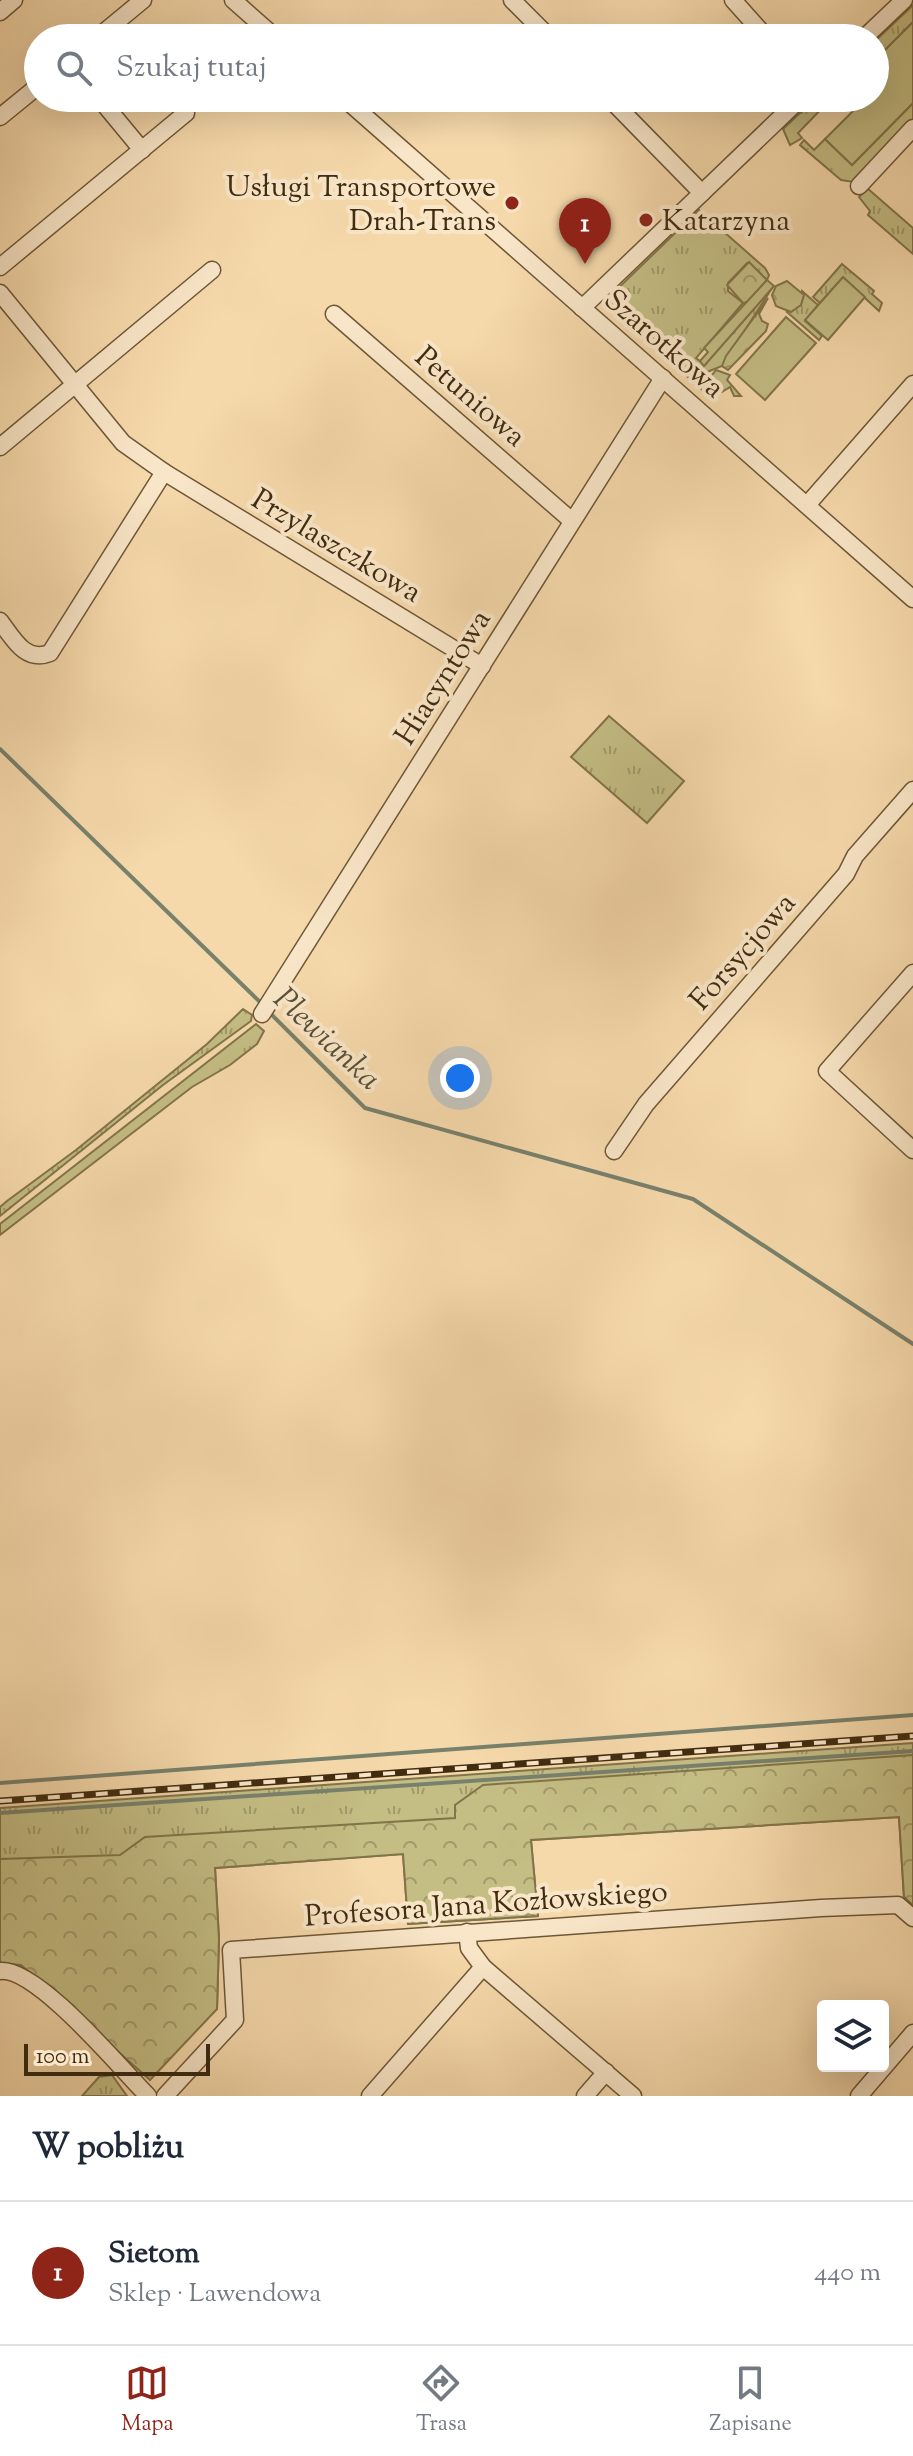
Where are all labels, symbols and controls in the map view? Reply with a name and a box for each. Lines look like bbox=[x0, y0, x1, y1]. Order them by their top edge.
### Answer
search box bbox=[24, 24, 889, 112]
icon: search bbox=[52, 46, 96, 90]
text: Szukaj tutaj bbox=[116, 47, 267, 90]
place label: Usługi Transportowe Drah-Trans bbox=[226, 167, 496, 244]
marker: Usługi Transportowe Drah-Trans bbox=[503, 194, 521, 212]
pin: 1 bbox=[559, 198, 611, 264]
place label: Katarzyna bbox=[662, 201, 790, 244]
marker: Katarzyna bbox=[637, 211, 655, 229]
street label: Szarotkowa bbox=[593, 280, 733, 410]
street label: Petuniowa bbox=[404, 337, 534, 458]
street label: Przylaszczkowa bbox=[242, 479, 429, 615]
street label: Hiacyntowa bbox=[385, 602, 503, 755]
street label: Forsycjowa bbox=[681, 884, 807, 1021]
water label: Plewianka bbox=[262, 978, 390, 1102]
your location bbox=[440, 1058, 480, 1098]
street label: Profesora Jana Kozłowskiego bbox=[303, 1871, 669, 1940]
map controls bbox=[817, 2000, 889, 2072]
button: layers bbox=[817, 2000, 889, 2072]
scale bar bbox=[24, 2040, 210, 2076]
text: 100 m bbox=[36, 2042, 89, 2074]
text: W pobliżu bbox=[32, 2124, 184, 2173]
text: Sietom bbox=[108, 2233, 200, 2276]
text: 1 bbox=[54, 2255, 62, 2292]
text: 440 m bbox=[814, 2255, 881, 2292]
text: Sklep · Lawendowa bbox=[108, 2276, 321, 2313]
tab: Mapa bbox=[121, 2361, 174, 2441]
tab: Trasa bbox=[416, 2361, 467, 2441]
tab: Zapisane bbox=[709, 2361, 792, 2441]

